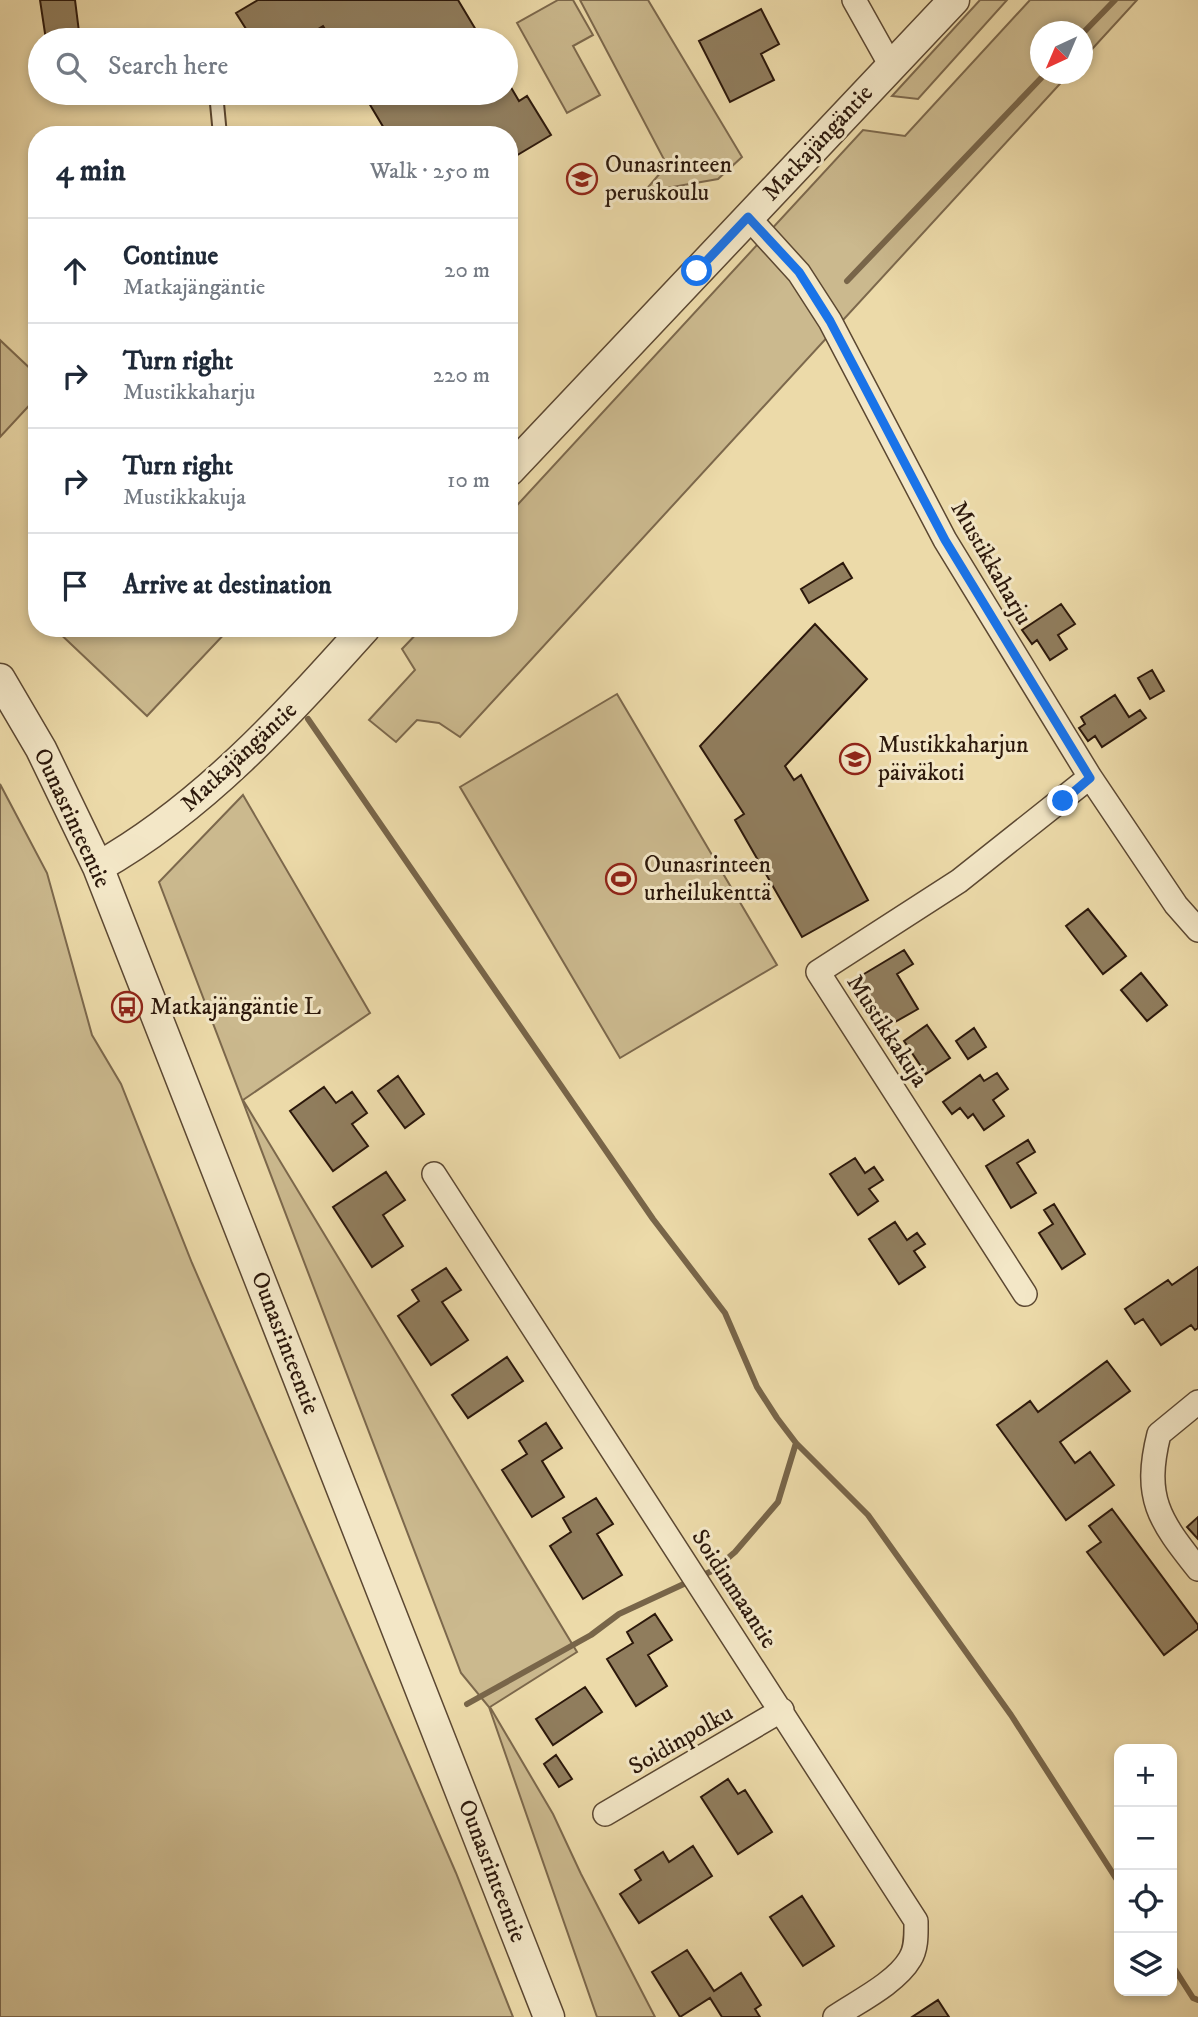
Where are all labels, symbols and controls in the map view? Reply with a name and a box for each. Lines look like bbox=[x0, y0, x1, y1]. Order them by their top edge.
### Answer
north arrow bbox=[1030, 21, 1093, 84]
search box bbox=[28, 28, 518, 105]
icon: search bbox=[52, 48, 90, 86]
text: Search here bbox=[108, 50, 228, 83]
street label: Matkajängäntie bbox=[756, 78, 880, 208]
place label: Ounasrinteen peruskoulu bbox=[604, 150, 732, 208]
text: 4 min bbox=[56, 153, 126, 190]
text: Walk · 250 m bbox=[370, 157, 490, 186]
school or university icon: Ounasrinteen peruskoulu bbox=[565, 162, 599, 196]
text: Continue bbox=[123, 240, 218, 273]
icon: ahead bbox=[56, 252, 94, 290]
route start bbox=[681, 255, 712, 286]
text: 20 m bbox=[444, 256, 490, 285]
text: Matkajängäntie bbox=[123, 273, 265, 302]
text: Turn right bbox=[123, 345, 233, 378]
icon: right bbox=[56, 357, 94, 395]
text: 220 m bbox=[433, 361, 490, 390]
text: Mustikkaharju bbox=[123, 378, 255, 407]
text: Turn right bbox=[123, 450, 233, 483]
icon: right bbox=[56, 462, 94, 500]
text: 10 m bbox=[447, 466, 490, 495]
text: Mustikkakuja bbox=[123, 483, 246, 512]
street label: Mustikkaharju bbox=[943, 496, 1039, 630]
icon: arrive bbox=[56, 567, 94, 605]
text: Arrive at destination bbox=[123, 569, 332, 602]
street label: Matkajängäntie bbox=[174, 695, 304, 819]
place label: Mustikkaharjun päiväkoti bbox=[877, 730, 1029, 788]
school or university icon: Mustikkaharjun päiväkoti bbox=[838, 742, 872, 776]
street label: Ounasrinteentie bbox=[27, 743, 117, 893]
route end bbox=[1047, 785, 1078, 816]
place label: Ounasrinteen urheilukenttä bbox=[644, 850, 772, 908]
sports icon: Ounasrinteen urheilukenttä bbox=[604, 862, 638, 896]
street label: Mustikkakuja bbox=[839, 969, 935, 1094]
bus stop icon: Matkajängäntie L bbox=[110, 990, 144, 1024]
place label: Matkajängäntie L bbox=[150, 992, 321, 1022]
street label: Ounasrinteentie bbox=[244, 1267, 326, 1419]
street label: Soidinmaantie bbox=[684, 1524, 784, 1654]
street label: Soidinpolku bbox=[624, 1698, 738, 1782]
map controls bbox=[1114, 1744, 1177, 1996]
button: + bbox=[1114, 1744, 1177, 1807]
street label: Ounasrinteentie bbox=[451, 1795, 533, 1947]
button: − bbox=[1114, 1807, 1177, 1870]
button: locate bbox=[1114, 1870, 1177, 1933]
button: layers bbox=[1114, 1933, 1177, 1996]

